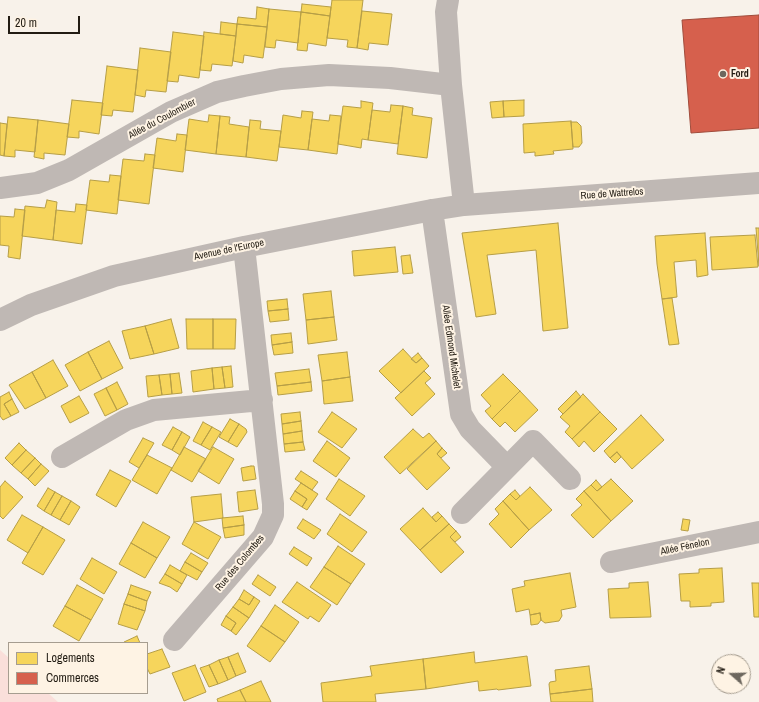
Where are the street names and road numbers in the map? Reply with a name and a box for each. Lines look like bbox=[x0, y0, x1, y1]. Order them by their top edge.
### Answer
street label: Allée du Coulombier bbox=[126, 96, 198, 142]
street label: Rue de Wattrelos bbox=[580, 186, 644, 202]
street label: Avenue de l'Europe bbox=[193, 237, 265, 263]
street label: Allée Edmond Michelet bbox=[439, 304, 463, 390]
street label: Rue des Colombes bbox=[213, 532, 267, 594]
street label: Allée Fénelon bbox=[659, 536, 711, 558]

